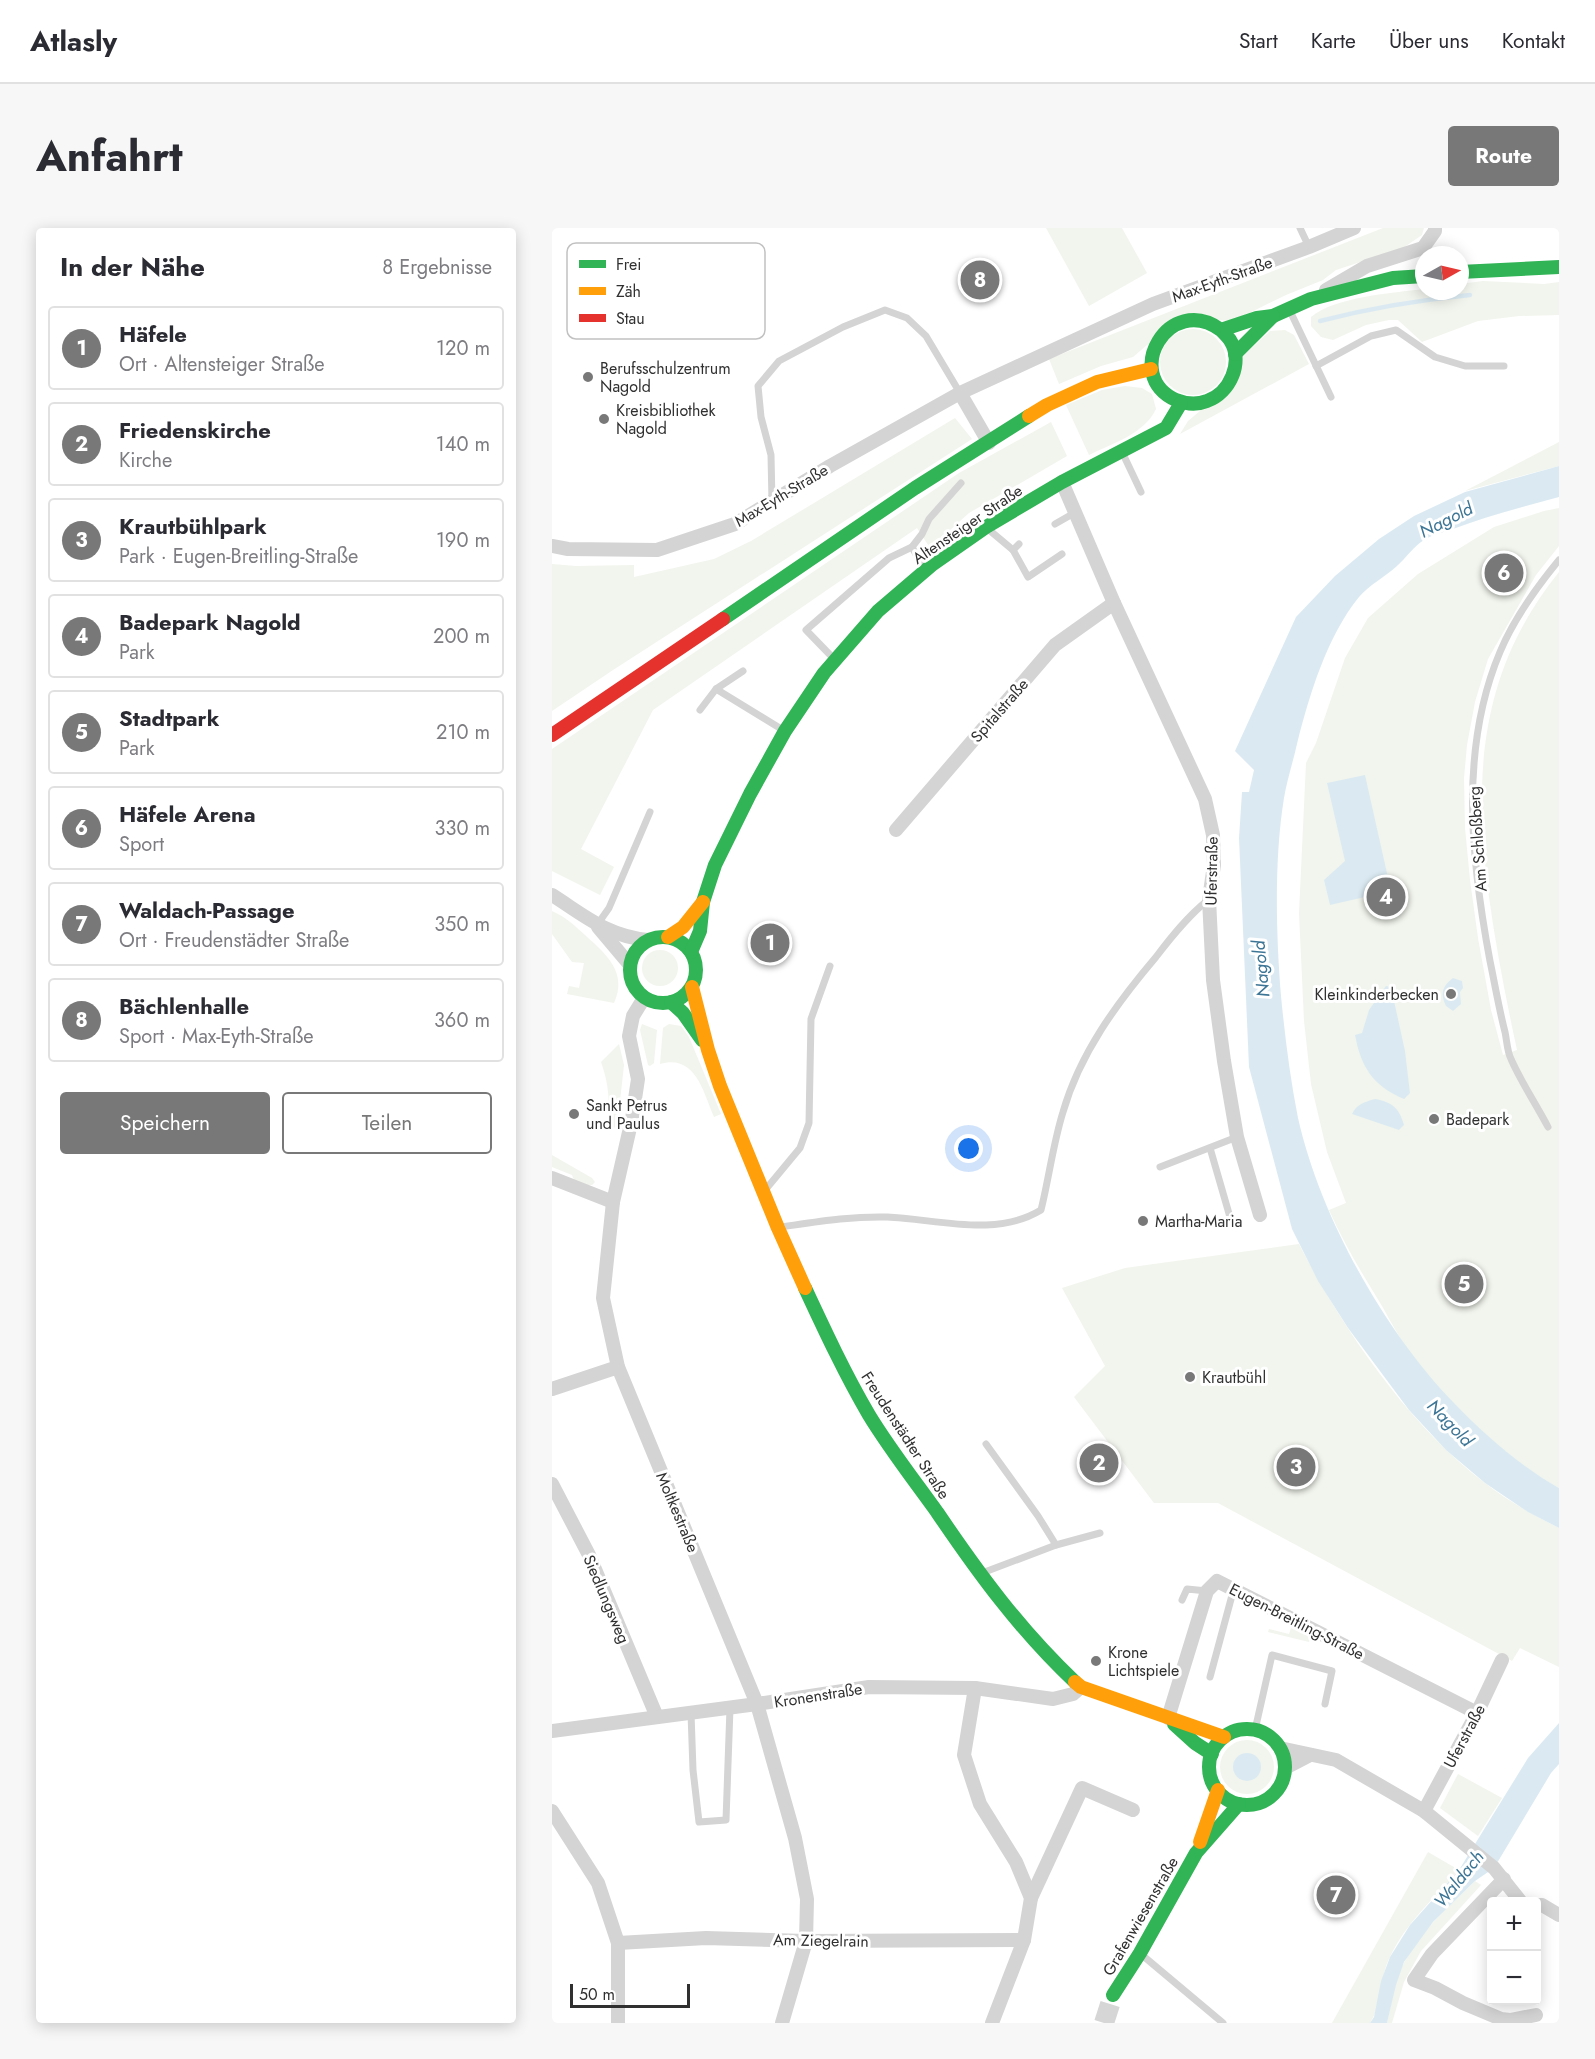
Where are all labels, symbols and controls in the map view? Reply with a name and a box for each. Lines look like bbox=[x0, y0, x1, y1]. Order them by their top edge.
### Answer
text: Atlasly bbox=[30, 21, 117, 62]
text: Start bbox=[1239, 26, 1278, 56]
text: Karte bbox=[1311, 26, 1356, 56]
text: Über uns bbox=[1389, 26, 1469, 56]
text: Kontakt bbox=[1502, 26, 1565, 56]
text: Anfahrt bbox=[36, 126, 183, 187]
button: Route bbox=[1448, 126, 1559, 186]
legend bbox=[567, 243, 765, 339]
north arrow bbox=[1415, 246, 1469, 300]
text: In der Nähe bbox=[60, 248, 205, 286]
street label: Max-Eyth-Straße bbox=[1169, 251, 1276, 308]
text: 8 Ergebnisse bbox=[382, 253, 492, 282]
text: Frei bbox=[616, 253, 641, 276]
pin: 8 bbox=[960, 257, 1000, 302]
text: Zäh bbox=[616, 280, 641, 303]
text: Stau bbox=[616, 307, 645, 330]
text: Häfele bbox=[119, 318, 187, 350]
text: 1 bbox=[76, 334, 87, 363]
text: 120 m bbox=[436, 334, 490, 363]
text: Ort · Altensteiger Straße bbox=[119, 350, 325, 379]
place label: Berufsschulzentrum Nagold bbox=[600, 357, 731, 398]
marker: Berufsschulzentrum Nagold bbox=[581, 370, 595, 384]
place label: Kreisbibliothek Nagold bbox=[616, 399, 717, 440]
marker: Kreisbibliothek Nagold bbox=[597, 412, 611, 426]
text: Friedenskirche bbox=[119, 414, 271, 446]
text: 2 bbox=[75, 430, 88, 459]
text: 140 m bbox=[436, 430, 490, 459]
text: Kirche bbox=[119, 446, 172, 475]
street label: Max-Eyth-Straße bbox=[730, 458, 832, 532]
street label: Altensteiger Straße bbox=[908, 479, 1027, 570]
water label: Nagold bbox=[1415, 495, 1478, 545]
text: Krautbühlpark bbox=[119, 510, 267, 542]
text: 3 bbox=[75, 526, 88, 555]
text: 190 m bbox=[436, 526, 490, 555]
text: Park · Eugen-Breitling-Straße bbox=[119, 542, 358, 571]
pin: 6 bbox=[1484, 550, 1524, 596]
text: Badepark Nagold bbox=[119, 606, 301, 638]
text: 4 bbox=[75, 622, 88, 651]
text: 200 m bbox=[433, 622, 490, 651]
text: Park bbox=[119, 638, 155, 667]
street label: Spitalstraße bbox=[965, 673, 1034, 747]
text: Stadtpark bbox=[119, 702, 219, 734]
text: 5 bbox=[75, 718, 88, 747]
text: 210 m bbox=[436, 718, 490, 747]
text: Park bbox=[119, 734, 155, 763]
street label: Am Schloßberg bbox=[1462, 785, 1493, 893]
text: Häfele Arena bbox=[119, 798, 256, 830]
text: 6 bbox=[75, 814, 88, 843]
text: 330 m bbox=[435, 814, 490, 843]
text: Sport bbox=[119, 830, 164, 859]
street label: Uferstraße bbox=[1199, 836, 1224, 906]
pin: 4 bbox=[1366, 874, 1406, 920]
text: Waldach-Passage bbox=[119, 894, 295, 926]
text: 7 bbox=[75, 910, 88, 939]
text: 350 m bbox=[434, 910, 490, 939]
pin: 1 bbox=[750, 920, 790, 966]
text: Ort · Freudenstädter Straße bbox=[119, 926, 349, 955]
water label: Nagold bbox=[1245, 938, 1276, 999]
place label: Kleinkinderbecken bbox=[1315, 983, 1439, 1006]
marker: Kleinkinderbecken bbox=[1444, 987, 1458, 1001]
text: Bächlenhalle bbox=[119, 990, 249, 1022]
text: 8 bbox=[75, 1006, 88, 1035]
text: 360 m bbox=[434, 1006, 490, 1035]
text: Sport · Max-Eyth-Straße bbox=[119, 1022, 314, 1051]
button: Speichern bbox=[60, 1092, 270, 1154]
button: Teilen bbox=[282, 1092, 492, 1154]
place label: Sankt Petrus und Paulus bbox=[586, 1094, 667, 1135]
marker: Sankt Petrus und Paulus bbox=[567, 1107, 581, 1121]
place label: Badepark bbox=[1446, 1108, 1510, 1131]
marker: Badepark bbox=[1427, 1112, 1441, 1126]
your location bbox=[954, 1134, 983, 1163]
place label: Martha-Maria bbox=[1155, 1210, 1242, 1233]
marker: Martha-Maria bbox=[1136, 1214, 1150, 1228]
pin: 5 bbox=[1444, 1262, 1484, 1306]
place label: Krautbühl bbox=[1202, 1366, 1266, 1389]
street label: Freudenstädter Straße bbox=[856, 1367, 956, 1504]
marker: Krautbühl bbox=[1183, 1370, 1197, 1384]
water label: Nagold bbox=[1421, 1393, 1480, 1453]
pin: 2 bbox=[1080, 1440, 1118, 1486]
pin: 3 bbox=[1276, 1444, 1316, 1490]
street label: Moltkestraße bbox=[650, 1469, 705, 1556]
street label: Siedlungsweg bbox=[578, 1551, 636, 1647]
street label: Eugen-Breitling-Straße bbox=[1225, 1577, 1368, 1665]
place label: Krone Lichtspiele bbox=[1108, 1641, 1179, 1682]
marker: Krone Lichtspiele bbox=[1089, 1654, 1103, 1668]
street label: Kronenstraße bbox=[772, 1677, 864, 1714]
street label: Uferstraße bbox=[1438, 1700, 1491, 1772]
water label: Waldach bbox=[1428, 1845, 1490, 1913]
street label: Grafenwiesenstraße bbox=[1097, 1853, 1184, 1980]
pin: 7 bbox=[1316, 1872, 1356, 1918]
map controls bbox=[1487, 1897, 1541, 2005]
button: + bbox=[1487, 1897, 1541, 1951]
street label: Am Ziegelrain bbox=[773, 1928, 869, 1953]
button: − bbox=[1487, 1951, 1541, 2005]
scale bar bbox=[570, 1981, 690, 2008]
text: 50 m bbox=[579, 1983, 615, 2006]

